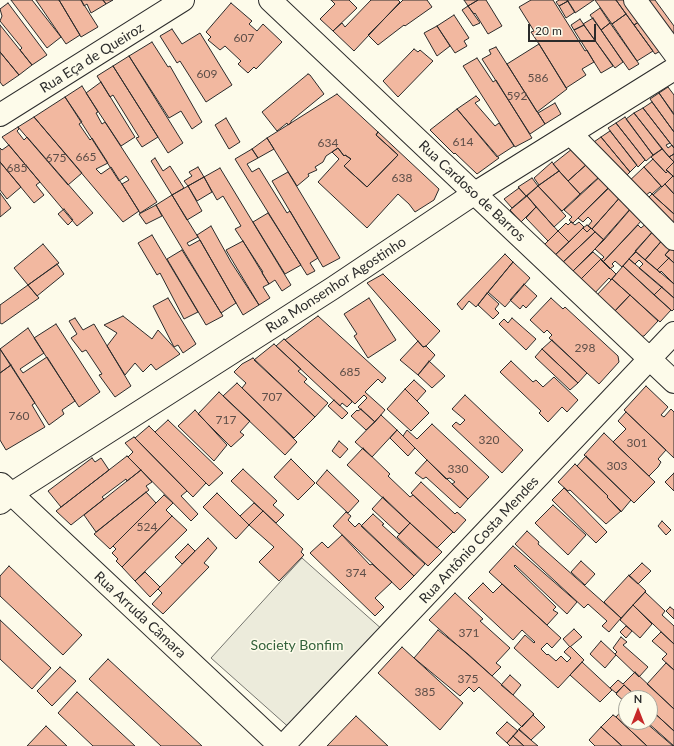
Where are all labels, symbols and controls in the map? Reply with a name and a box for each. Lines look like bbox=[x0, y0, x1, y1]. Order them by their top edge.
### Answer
scale bar bbox=[530, 16, 598, 42]
street label: Rua Eça de Queiroz bbox=[37, 19, 147, 97]
text: 20 m bbox=[535, 23, 562, 38]
house number: 607 bbox=[234, 31, 254, 45]
house number: 609 bbox=[197, 67, 217, 81]
house number: 586 bbox=[528, 71, 548, 85]
house number: 592 bbox=[507, 89, 527, 103]
house number: 614 bbox=[453, 135, 473, 149]
house number: 634 bbox=[318, 136, 338, 150]
street label: Rua Cardoso de Barros bbox=[415, 137, 529, 245]
house number: 665 bbox=[76, 150, 96, 164]
house number: 675 bbox=[46, 151, 66, 165]
house number: 685 bbox=[7, 161, 27, 175]
house number: 638 bbox=[392, 171, 412, 185]
street label: Rua Monsenhor Agostinho bbox=[263, 233, 409, 337]
house number: 298 bbox=[575, 341, 595, 355]
house number: 685 bbox=[340, 365, 360, 379]
house number: 707 bbox=[262, 390, 282, 404]
house number: 760 bbox=[9, 409, 29, 423]
house number: 717 bbox=[216, 413, 236, 427]
house number: 320 bbox=[479, 433, 499, 447]
house number: 301 bbox=[627, 436, 647, 450]
house number: 303 bbox=[607, 459, 627, 473]
house number: 330 bbox=[448, 462, 468, 476]
street label: Rua Antônio Costa Mendes bbox=[416, 473, 542, 607]
house number: 524 bbox=[137, 520, 157, 534]
house number: 374 bbox=[346, 566, 366, 580]
street label: Rua Arruda Câmara bbox=[91, 568, 189, 662]
house number: 371 bbox=[459, 626, 479, 640]
park label: Society Bonfim bbox=[251, 637, 343, 653]
house number: 375 bbox=[458, 672, 478, 686]
house number: 385 bbox=[415, 685, 435, 699]
north arrow bbox=[618, 690, 658, 730]
text: N bbox=[634, 692, 642, 705]

